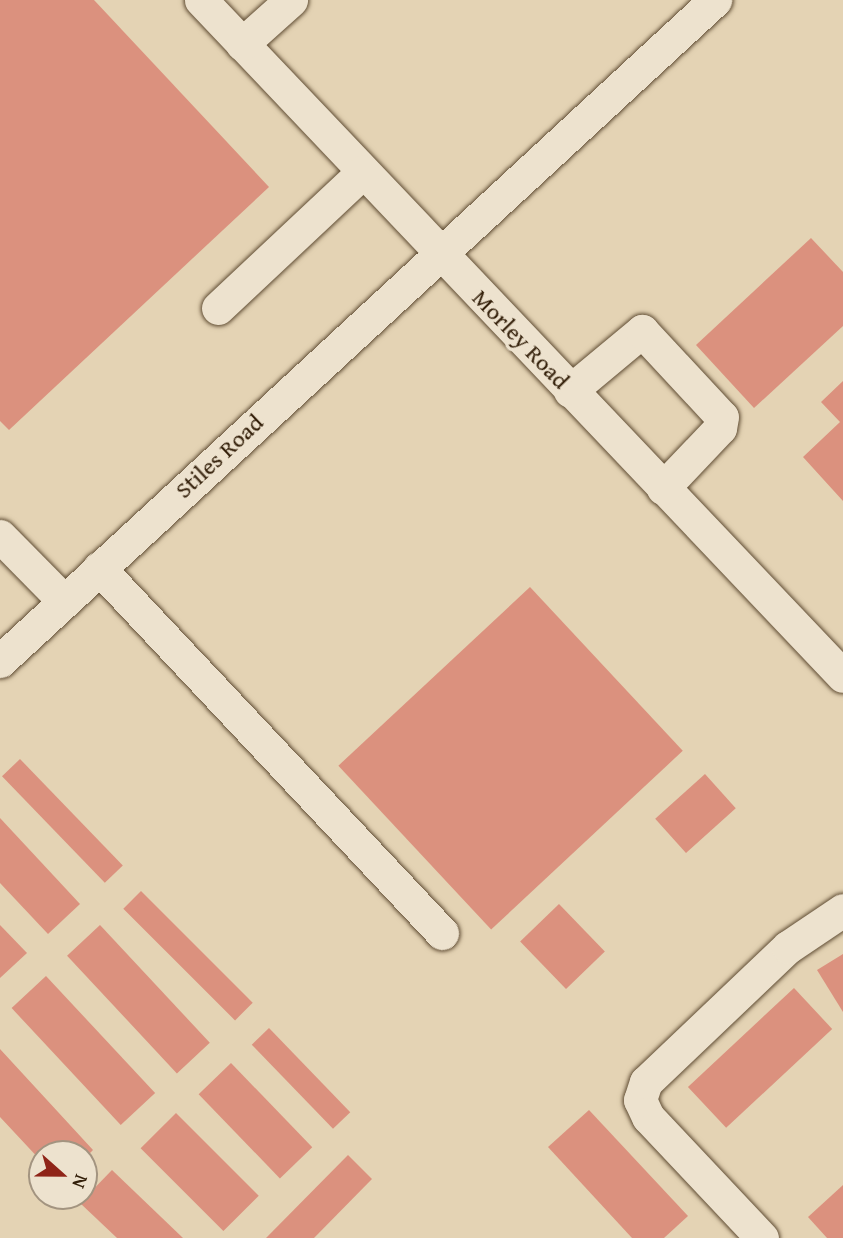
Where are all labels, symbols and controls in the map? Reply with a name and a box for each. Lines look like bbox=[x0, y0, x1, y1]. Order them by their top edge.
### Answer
street label: Morley Road bbox=[466, 283, 576, 395]
street label: Stiles Road bbox=[169, 408, 269, 504]
north arrow bbox=[28, 1140, 98, 1210]
text: N bbox=[65, 1171, 96, 1193]

